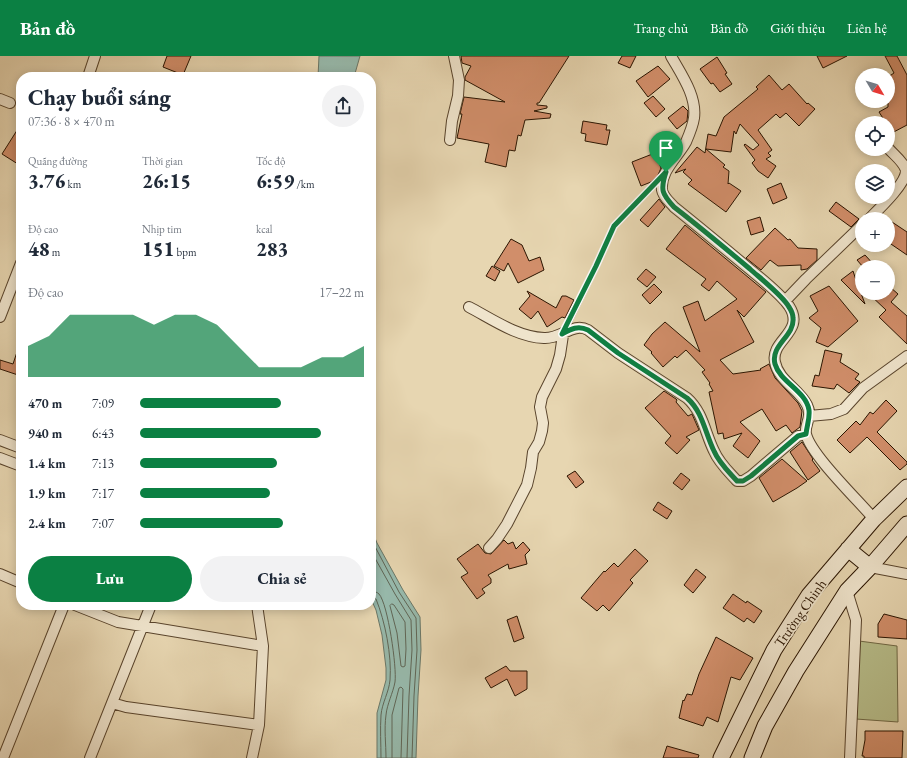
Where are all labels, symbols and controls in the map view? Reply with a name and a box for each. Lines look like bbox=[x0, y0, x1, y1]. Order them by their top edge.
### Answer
text: Bản đồ bbox=[20, 16, 75, 41]
text: Trang chủ bbox=[633, 19, 688, 37]
text: Bản đồ bbox=[710, 19, 748, 37]
text: Giới thiệu bbox=[770, 19, 825, 37]
text: Liên hệ bbox=[847, 19, 887, 37]
north arrow bbox=[855, 68, 895, 108]
map controls bbox=[855, 68, 895, 300]
text: Chạy buổi sáng bbox=[28, 83, 171, 112]
button: share bbox=[322, 85, 364, 127]
text: 07:36 · 8 × 470 m bbox=[28, 113, 115, 130]
button: locate bbox=[855, 116, 895, 156]
pin bbox=[649, 131, 683, 172]
icon: arrive bbox=[655, 137, 677, 159]
text: Quãng đường bbox=[28, 154, 87, 168]
text: Thời gian bbox=[142, 154, 183, 168]
text: Tốc độ bbox=[256, 154, 285, 168]
button: layers bbox=[855, 164, 895, 204]
text: 3.76 bbox=[28, 168, 65, 194]
text: 26:15 bbox=[142, 168, 191, 194]
text: 6:59 bbox=[256, 168, 294, 194]
text: km bbox=[65, 177, 81, 191]
text: /km bbox=[294, 177, 315, 191]
button: + bbox=[855, 212, 895, 252]
text: Độ cao bbox=[28, 222, 58, 236]
text: Nhịp tim bbox=[142, 222, 182, 236]
text: kcal bbox=[256, 222, 273, 236]
text: 48 bbox=[28, 236, 50, 262]
text: 151 bbox=[142, 236, 174, 262]
text: 283 bbox=[256, 236, 288, 262]
text: m bbox=[50, 245, 60, 259]
text: bpm bbox=[174, 245, 197, 259]
button: − bbox=[855, 260, 895, 300]
text: Độ cao bbox=[28, 284, 64, 301]
text: 17–22 m bbox=[319, 284, 364, 301]
text: 470 m bbox=[28, 395, 62, 412]
text: 7:09 bbox=[92, 395, 114, 412]
text: 940 m bbox=[28, 425, 62, 442]
text: 6:43 bbox=[92, 425, 114, 442]
text: 1.4 km bbox=[28, 455, 66, 472]
text: 7:13 bbox=[92, 455, 114, 472]
text: 1.9 km bbox=[28, 485, 66, 502]
text: 7:17 bbox=[92, 485, 114, 502]
text: 2.4 km bbox=[28, 515, 66, 532]
text: 7:07 bbox=[92, 515, 114, 532]
button: Lưu bbox=[28, 556, 192, 602]
button: Chia sẻ bbox=[200, 556, 364, 602]
street label: Trường Chinh bbox=[770, 575, 830, 651]

